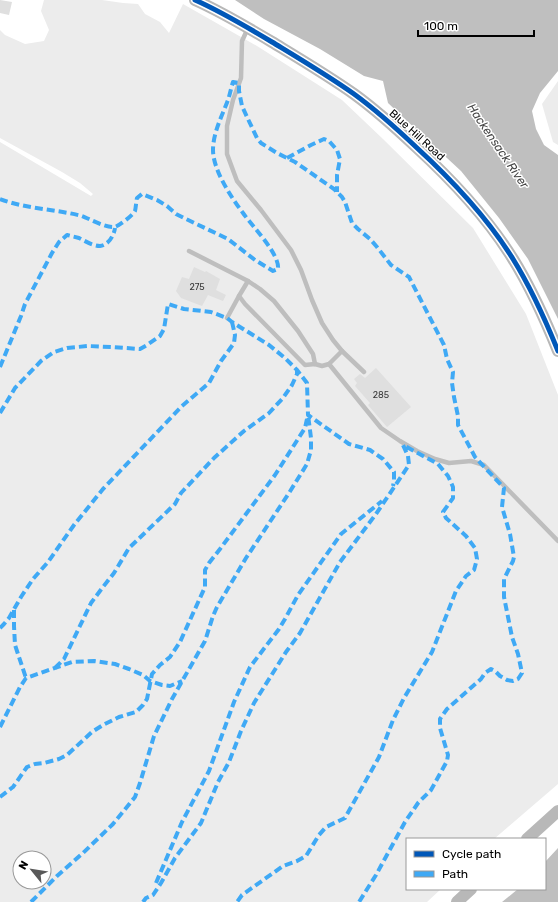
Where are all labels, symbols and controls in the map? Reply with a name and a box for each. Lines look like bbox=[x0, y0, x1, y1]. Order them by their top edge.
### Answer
scale bar bbox=[418, 12, 534, 38]
text: 100 m bbox=[424, 19, 458, 33]
water label: Hackensack River bbox=[464, 101, 532, 191]
street label: Blue Hill Road bbox=[387, 107, 447, 163]
house number: 275 bbox=[189, 282, 205, 292]
house number: 285 bbox=[373, 390, 389, 400]
legend bbox=[406, 838, 546, 890]
text: Cycle path bbox=[442, 847, 501, 861]
north arrow bbox=[12, 850, 52, 890]
text: N bbox=[16, 859, 31, 872]
text: Path bbox=[442, 867, 468, 881]

